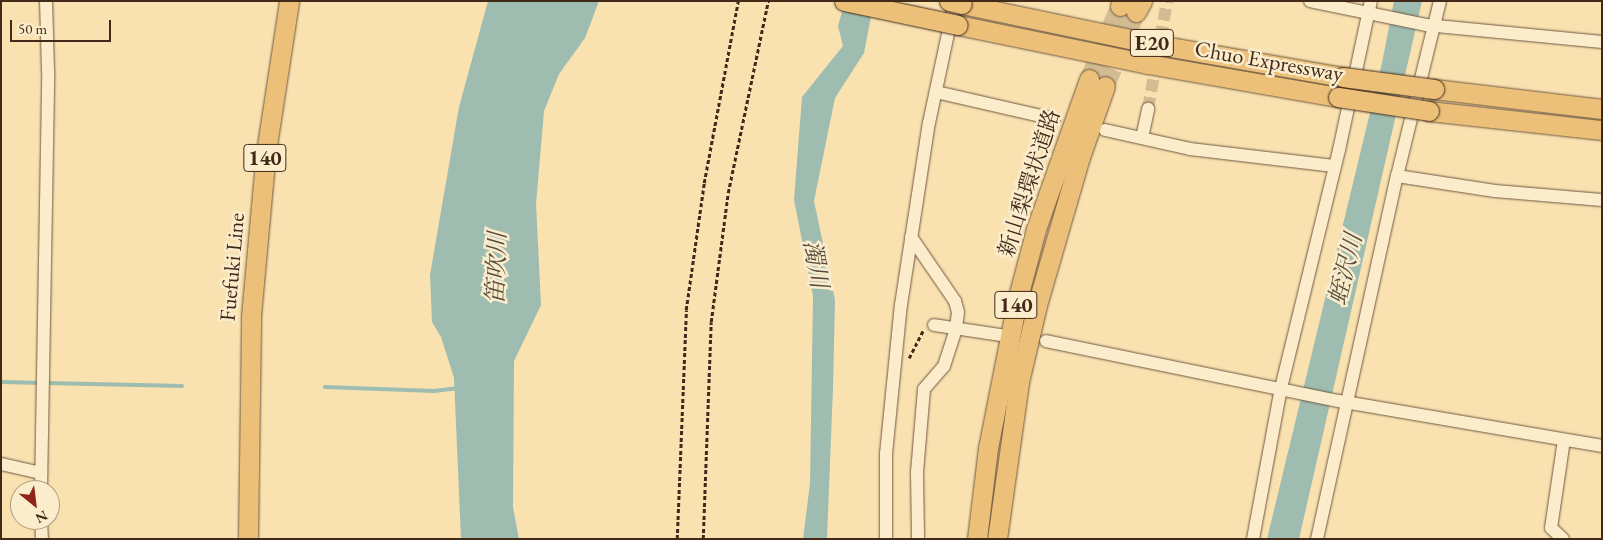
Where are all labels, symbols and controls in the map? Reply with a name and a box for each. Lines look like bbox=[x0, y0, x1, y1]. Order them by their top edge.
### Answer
scale bar bbox=[12, 10, 114, 42]
text: 50 m bbox=[18, 19, 47, 38]
road number: E20 bbox=[1130, 24, 1174, 62]
street label: Chuo Expressway bbox=[1193, 35, 1345, 87]
street label: 新山梨環状道路 bbox=[993, 106, 1065, 260]
road number: 140 bbox=[242, 140, 288, 177]
street label: Fuefuki Line bbox=[214, 212, 250, 322]
water label: 蛭沢川 bbox=[1322, 231, 1368, 307]
water label: 笛吹川 bbox=[480, 232, 512, 304]
water label: 濁川 bbox=[798, 238, 834, 290]
road number: 140 bbox=[994, 286, 1038, 324]
north arrow bbox=[10, 480, 60, 530]
text: N bbox=[32, 507, 51, 528]

